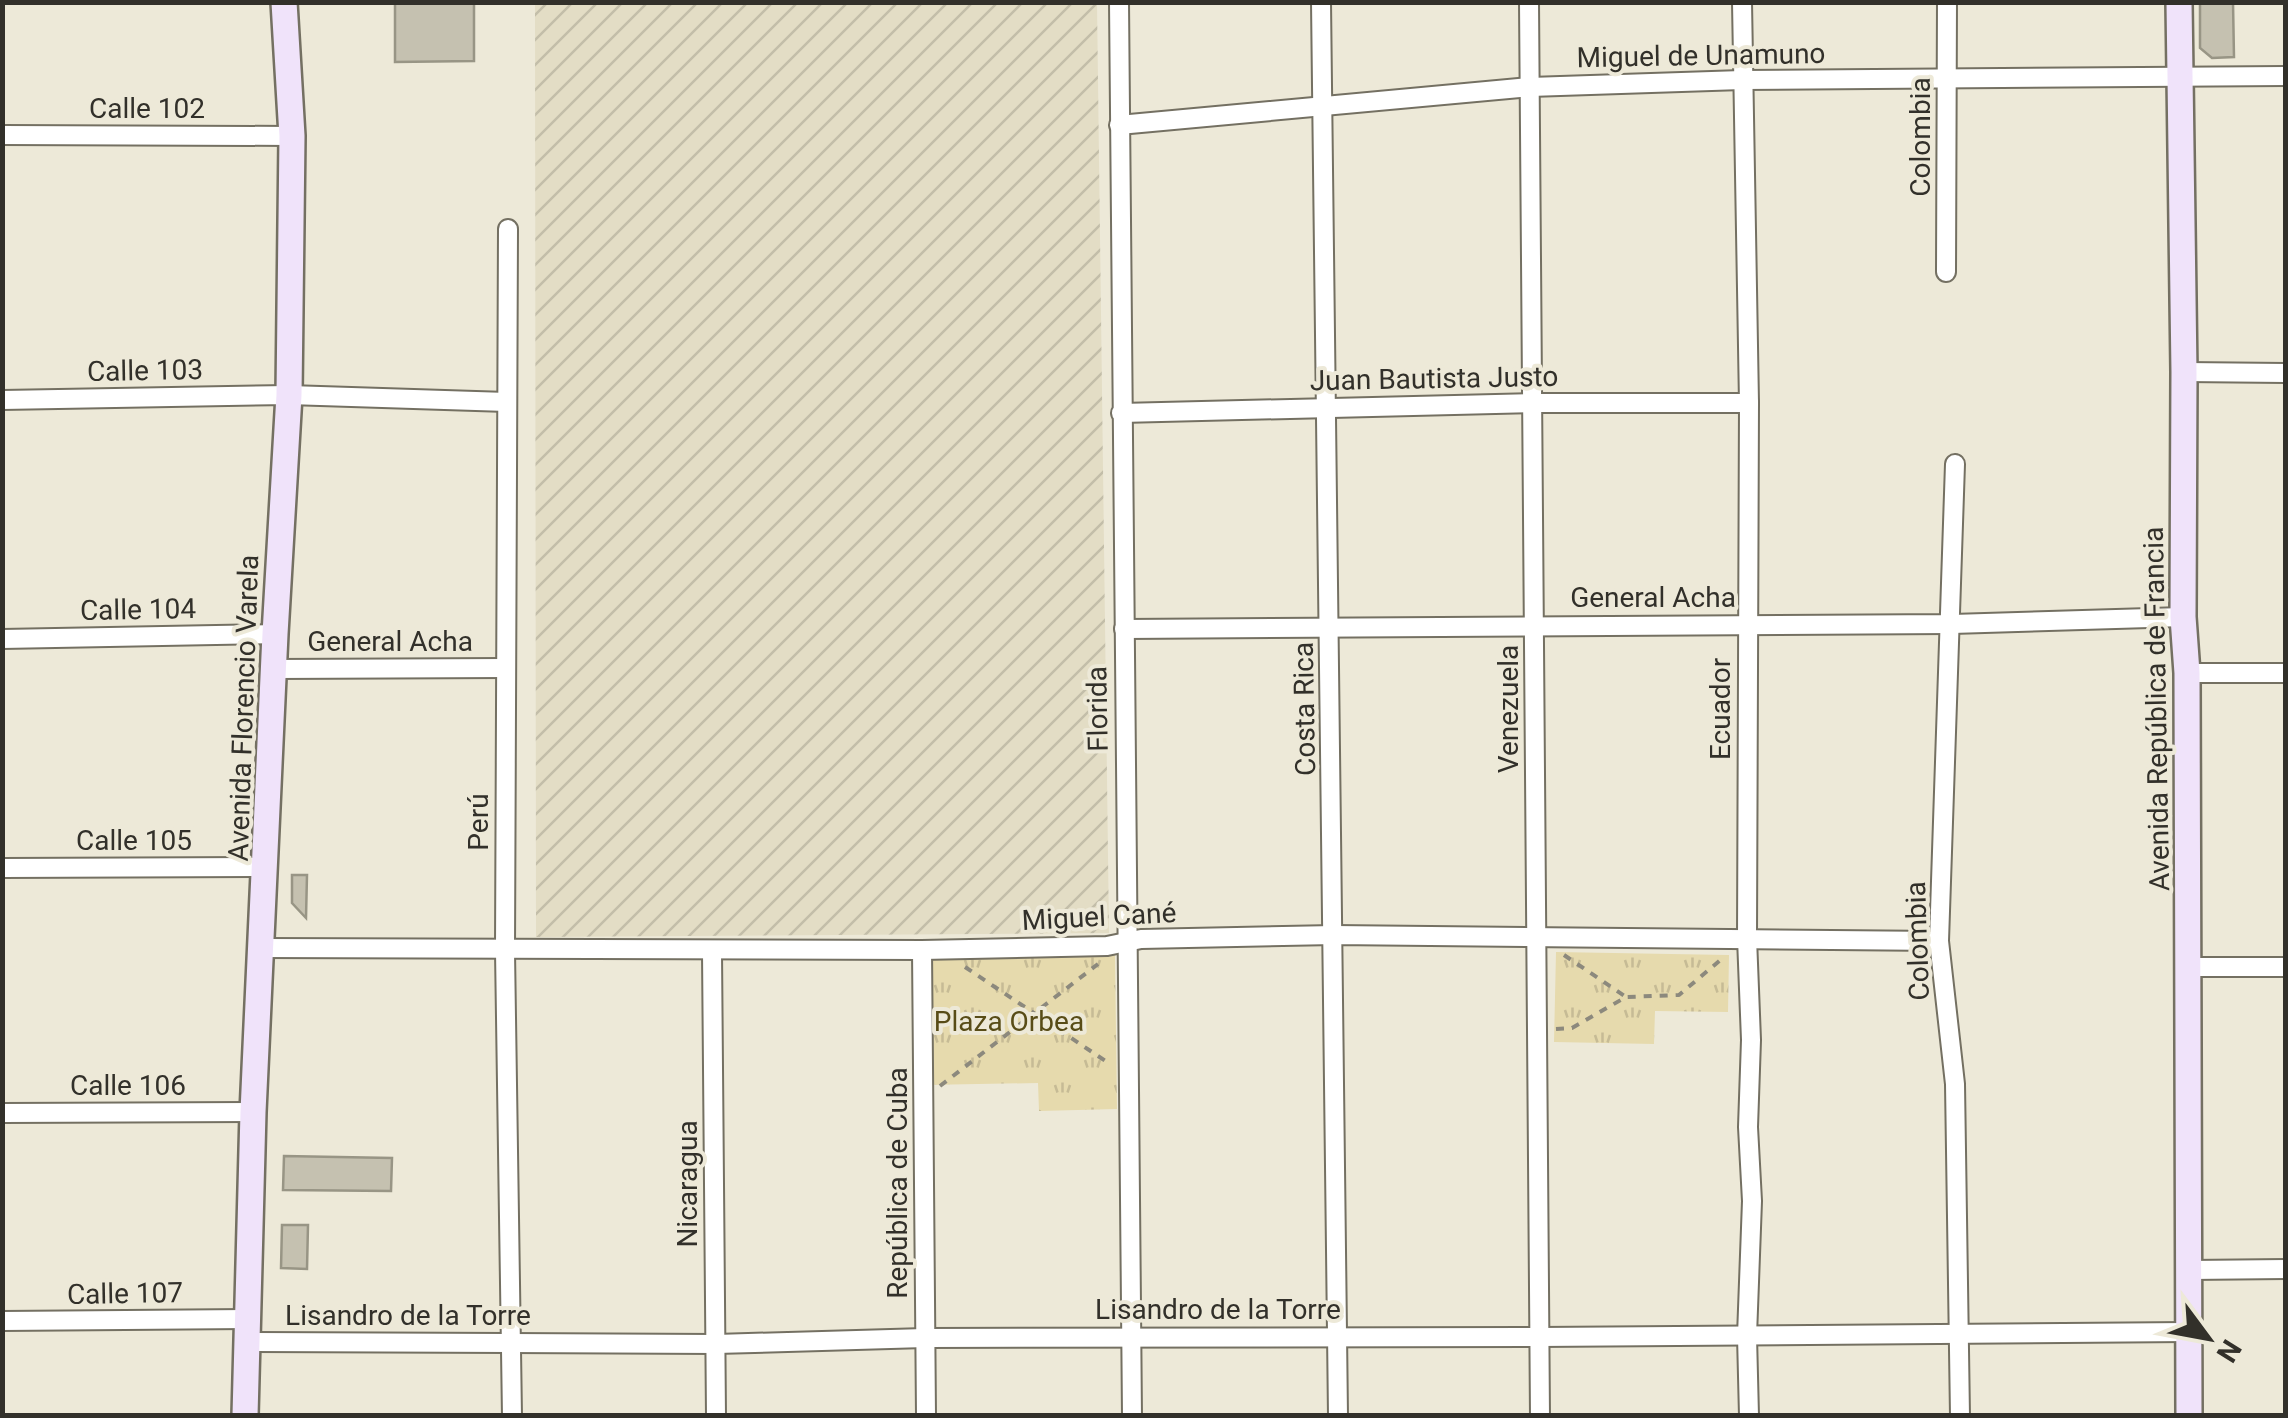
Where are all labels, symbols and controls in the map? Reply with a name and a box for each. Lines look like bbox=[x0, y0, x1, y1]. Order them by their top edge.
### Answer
street label: Miguel de Unamuno bbox=[1576, 37, 1826, 74]
street label: Colombia bbox=[1904, 77, 1937, 197]
street label: Calle 102 bbox=[89, 92, 205, 125]
street label: Calle 103 bbox=[87, 353, 203, 388]
street label: Juan Bautista Justo bbox=[1309, 360, 1559, 397]
street label: Avenida República de Francia bbox=[2137, 526, 2176, 892]
street label: Avenida Florencio Varela bbox=[222, 554, 265, 862]
street label: General Acha bbox=[1570, 581, 1736, 614]
street label: Calle 104 bbox=[80, 592, 197, 627]
street label: General Acha bbox=[307, 625, 473, 658]
street label: Costa Rica bbox=[1287, 642, 1322, 776]
street label: Venezuela bbox=[1492, 645, 1525, 773]
street label: Ecuador bbox=[1704, 657, 1737, 760]
street label: Florida bbox=[1080, 666, 1115, 752]
street label: Perú bbox=[462, 793, 495, 851]
street label: Calle 105 bbox=[76, 824, 192, 857]
street label: Colombia bbox=[1899, 881, 1936, 1001]
street label: Miguel Cané bbox=[1021, 896, 1177, 937]
park label: Plaza Orbea bbox=[934, 1005, 1084, 1038]
street label: República de Cuba bbox=[881, 1067, 914, 1299]
street label: Calle 106 bbox=[70, 1069, 186, 1102]
street label: Nicaragua bbox=[671, 1120, 704, 1248]
street label: Calle 107 bbox=[67, 1276, 183, 1311]
north arrow bbox=[2158, 1288, 2258, 1388]
street label: Lisandro de la Torre bbox=[1095, 1293, 1341, 1326]
street label: Lisandro de la Torre bbox=[285, 1299, 531, 1332]
text: N bbox=[2210, 1334, 2248, 1368]

